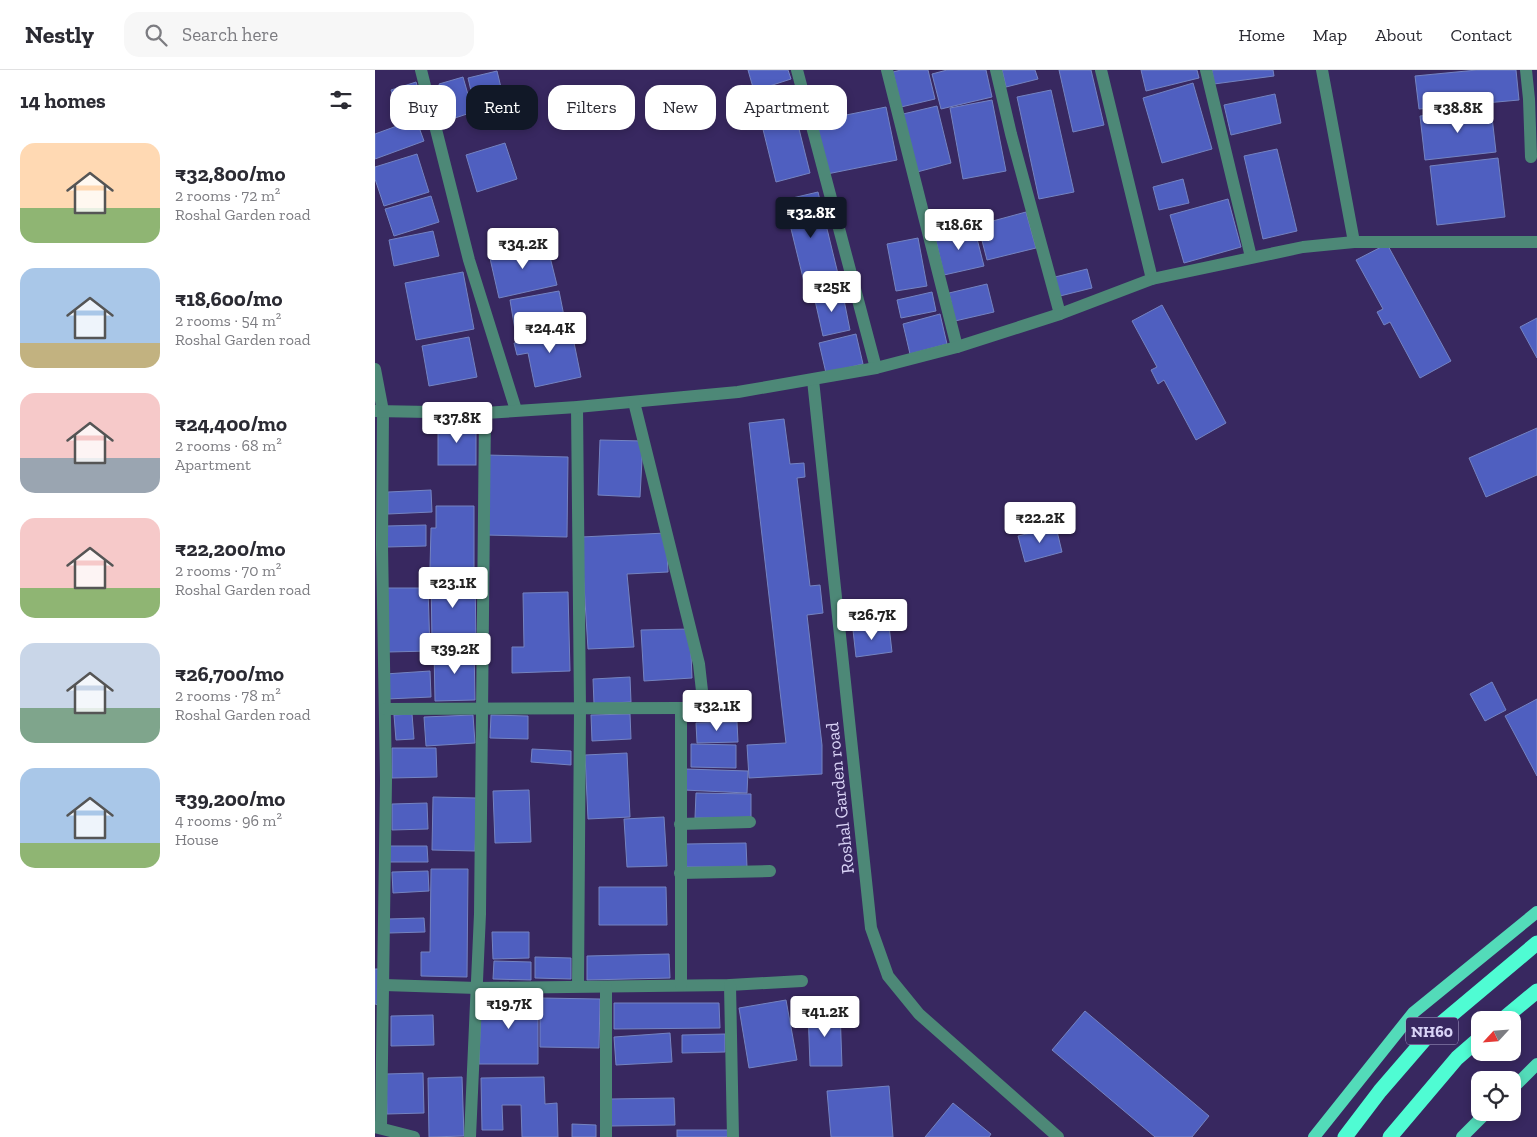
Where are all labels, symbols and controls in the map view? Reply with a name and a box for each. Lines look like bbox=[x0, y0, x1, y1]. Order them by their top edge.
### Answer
search box bbox=[124, 12, 474, 57]
text: Nestly bbox=[25, 20, 94, 49]
icon: search bbox=[142, 21, 170, 49]
text: Search here bbox=[182, 23, 278, 46]
text: Home bbox=[1238, 24, 1285, 46]
text: Map bbox=[1313, 24, 1347, 46]
text: About bbox=[1375, 24, 1422, 46]
text: Contact bbox=[1450, 24, 1512, 46]
chip: Buy bbox=[390, 85, 456, 130]
chip: Rent bbox=[466, 85, 538, 130]
chip: Filters bbox=[548, 85, 635, 130]
chip: New bbox=[645, 85, 716, 130]
chip: Apartment bbox=[726, 85, 847, 130]
icon: filters bbox=[327, 86, 355, 114]
text: 14 homes bbox=[20, 88, 106, 113]
pin: ₹38.8K bbox=[1417, 92, 1499, 134]
text: ₹38.8K bbox=[1434, 98, 1482, 117]
text: ₹32,800/mo bbox=[175, 161, 285, 186]
icon: home bbox=[60, 163, 120, 223]
text: 2 rooms · 72 m² bbox=[175, 186, 280, 205]
pin: ₹32.8K bbox=[770, 196, 852, 239]
text: ₹32.8K bbox=[787, 203, 835, 222]
text: Roshal Garden road bbox=[175, 205, 311, 224]
pin: ₹18.6K bbox=[918, 208, 1000, 251]
text: ₹18.6K bbox=[936, 215, 982, 234]
pin: ₹34.2K bbox=[482, 228, 564, 270]
text: ₹34.2K bbox=[498, 234, 548, 253]
pin: ₹25K bbox=[802, 270, 862, 313]
text: ₹25K bbox=[814, 277, 850, 296]
text: ₹18,600/mo bbox=[175, 286, 282, 311]
icon: home bbox=[60, 288, 120, 348]
text: 2 rooms · 54 m² bbox=[175, 311, 281, 330]
pin: ₹24.4K bbox=[509, 312, 591, 354]
text: ₹24.4K bbox=[525, 318, 575, 337]
text: Roshal Garden road bbox=[175, 330, 311, 349]
pin: ₹37.8K bbox=[416, 402, 498, 444]
text: ₹37.8K bbox=[433, 408, 481, 427]
text: ₹24,400/mo bbox=[175, 411, 287, 436]
icon: home bbox=[60, 413, 120, 473]
text: 2 rooms · 68 m² bbox=[175, 436, 282, 455]
text: Apartment bbox=[175, 455, 251, 474]
pin: ₹22.2K bbox=[999, 502, 1081, 544]
text: ₹22.2K bbox=[1016, 508, 1064, 527]
text: ₹22,200/mo bbox=[175, 536, 285, 561]
icon: home bbox=[60, 538, 120, 598]
text: 2 rooms · 70 m² bbox=[175, 561, 281, 580]
pin: ₹23.1K bbox=[412, 566, 494, 609]
text: ₹23.1K bbox=[430, 573, 476, 592]
text: Roshal Garden road bbox=[175, 580, 311, 599]
pin: ₹26.7K bbox=[831, 598, 913, 641]
text: ₹26.7K bbox=[848, 605, 896, 624]
pin: ₹39.2K bbox=[414, 632, 496, 675]
text: ₹39.2K bbox=[431, 639, 479, 658]
text: ₹26,700/mo bbox=[175, 661, 284, 686]
icon: home bbox=[60, 663, 120, 723]
text: 2 rooms · 78 m² bbox=[175, 686, 281, 705]
pin: ₹32.1K bbox=[676, 690, 758, 732]
text: ₹32.1K bbox=[694, 696, 740, 715]
text: Roshal Garden road bbox=[175, 705, 311, 724]
street label: Roshal Garden road bbox=[821, 721, 859, 875]
text: ₹39,200/mo bbox=[175, 786, 285, 811]
icon: home bbox=[60, 788, 120, 848]
text: 4 rooms · 96 m² bbox=[175, 811, 282, 830]
text: House bbox=[175, 830, 218, 849]
pin: ₹19.7K bbox=[468, 988, 550, 1030]
text: ₹19.7K bbox=[486, 994, 532, 1013]
pin: ₹41.2K bbox=[784, 996, 866, 1038]
text: ₹41.2K bbox=[801, 1002, 849, 1021]
north arrow bbox=[1471, 1011, 1521, 1061]
map controls bbox=[1471, 1011, 1521, 1121]
road number: NH60 bbox=[1406, 1018, 1458, 1044]
button: locate bbox=[1471, 1071, 1521, 1121]

